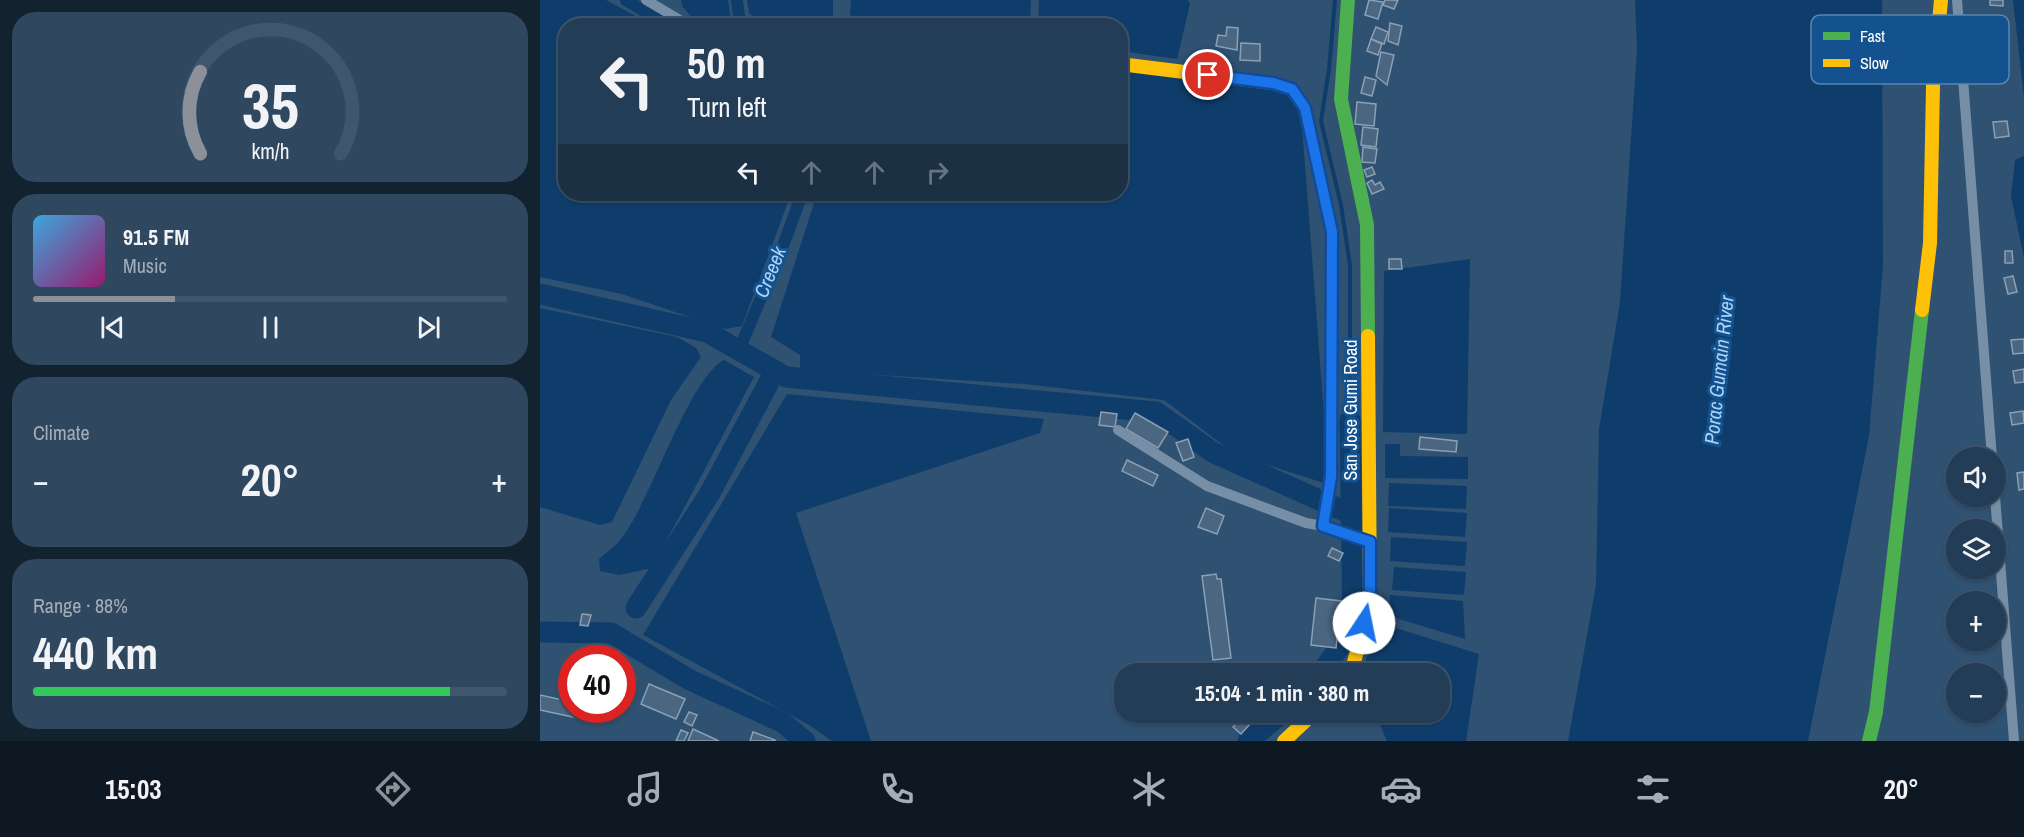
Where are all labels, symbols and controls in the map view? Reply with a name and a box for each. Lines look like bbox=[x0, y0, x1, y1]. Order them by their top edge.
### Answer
legend bbox=[1811, 15, 2009, 84]
text: Fast bbox=[1860, 25, 1885, 47]
text: 50 m bbox=[687, 35, 766, 91]
icon: left bbox=[588, 42, 666, 120]
pin bbox=[1182, 49, 1233, 100]
text: Slow bbox=[1860, 52, 1889, 74]
icon: arrive bbox=[1191, 58, 1224, 91]
text: 35 bbox=[242, 63, 298, 147]
text: Turn left bbox=[687, 89, 766, 125]
text: km/h bbox=[251, 138, 289, 167]
icon: left bbox=[732, 156, 765, 189]
icon: ahead bbox=[795, 156, 828, 189]
icon: ahead bbox=[858, 156, 891, 189]
icon: right bbox=[921, 156, 954, 189]
text: 91.5 FM bbox=[123, 222, 189, 252]
water label: Creeek bbox=[747, 242, 792, 301]
text: Music bbox=[123, 252, 167, 279]
water label: Porac Gumain River bbox=[1697, 294, 1740, 446]
icon: previous bbox=[96, 311, 129, 344]
icon: pause bbox=[254, 311, 287, 344]
icon: next bbox=[412, 311, 445, 344]
street label: San Jose Gumi Road bbox=[1338, 339, 1363, 481]
text: Climate bbox=[33, 419, 90, 446]
map controls bbox=[1946, 447, 2006, 723]
button: sound bbox=[1946, 447, 2006, 507]
text: 20° bbox=[240, 449, 300, 510]
text: − bbox=[33, 458, 49, 502]
text: + bbox=[491, 458, 507, 502]
button: layers bbox=[1946, 519, 2006, 579]
position arrow bbox=[1332, 591, 1396, 655]
button: + bbox=[1946, 591, 2006, 651]
text: Range · 88% bbox=[33, 592, 128, 619]
text: 440 km bbox=[33, 622, 158, 683]
speed limit sign: 40 bbox=[558, 645, 636, 723]
button: − bbox=[1946, 663, 2006, 723]
text: 15:04 · 1 min · 380 m bbox=[1195, 678, 1369, 708]
icon: directions bbox=[372, 768, 414, 810]
icon: music bbox=[624, 768, 666, 810]
icon: phone bbox=[876, 768, 918, 810]
icon: climate bbox=[1128, 768, 1170, 810]
icon: car bbox=[1380, 768, 1422, 810]
icon: filters bbox=[1632, 768, 1674, 810]
text: 15:03 bbox=[105, 771, 162, 807]
text: 20° bbox=[1884, 771, 1919, 807]

